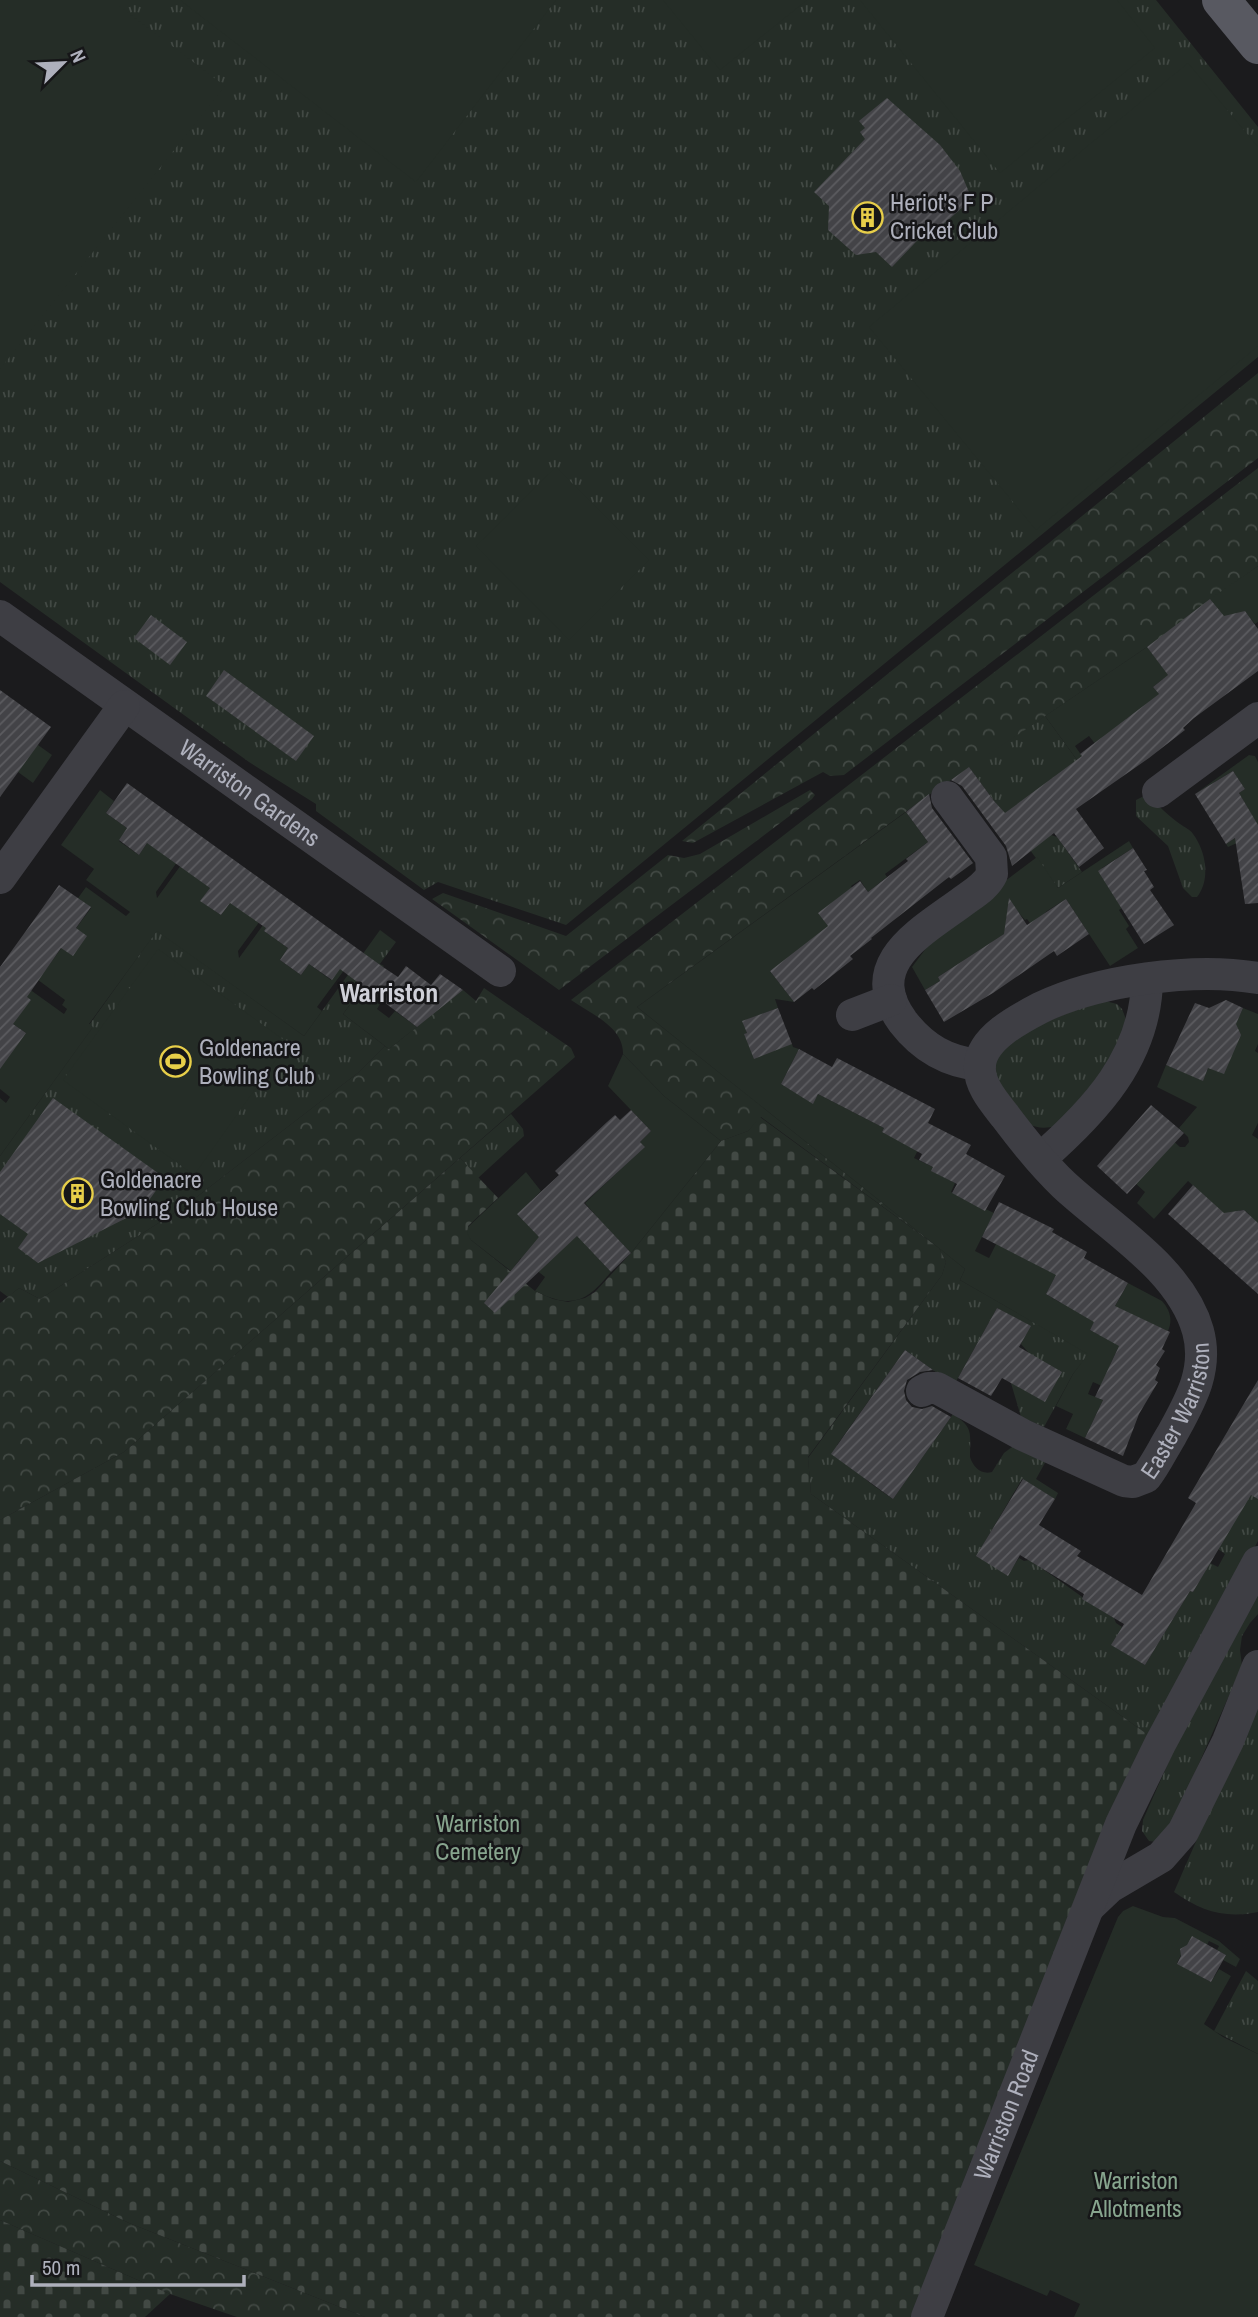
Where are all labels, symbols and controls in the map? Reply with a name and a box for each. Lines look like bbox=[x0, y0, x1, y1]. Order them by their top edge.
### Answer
north arrow bbox=[28, 28, 98, 98]
text: N bbox=[64, 46, 93, 67]
place label: Heriot's F P Cricket Club bbox=[890, 186, 998, 246]
building icon: Heriot's F P Cricket Club bbox=[850, 200, 884, 234]
street label: Warriston Gardens bbox=[173, 731, 327, 853]
district label: Warriston bbox=[340, 975, 438, 1010]
place label: Goldenacre Bowling Club bbox=[199, 1031, 315, 1091]
sports icon: Goldenacre Bowling Club bbox=[159, 1045, 193, 1079]
place label: Goldenacre Bowling Club House bbox=[100, 1163, 278, 1223]
building icon: Goldenacre Bowling Club House bbox=[60, 1177, 94, 1211]
street label: Easter Warriston bbox=[1133, 1342, 1216, 1485]
park label: Warriston Cemetery bbox=[435, 1807, 521, 1867]
street label: Warriston Road bbox=[966, 2045, 1046, 2184]
park label: Warriston Allotments bbox=[1089, 2164, 1182, 2224]
scale bar bbox=[32, 2244, 243, 2288]
text: 50 m bbox=[42, 2253, 80, 2282]

